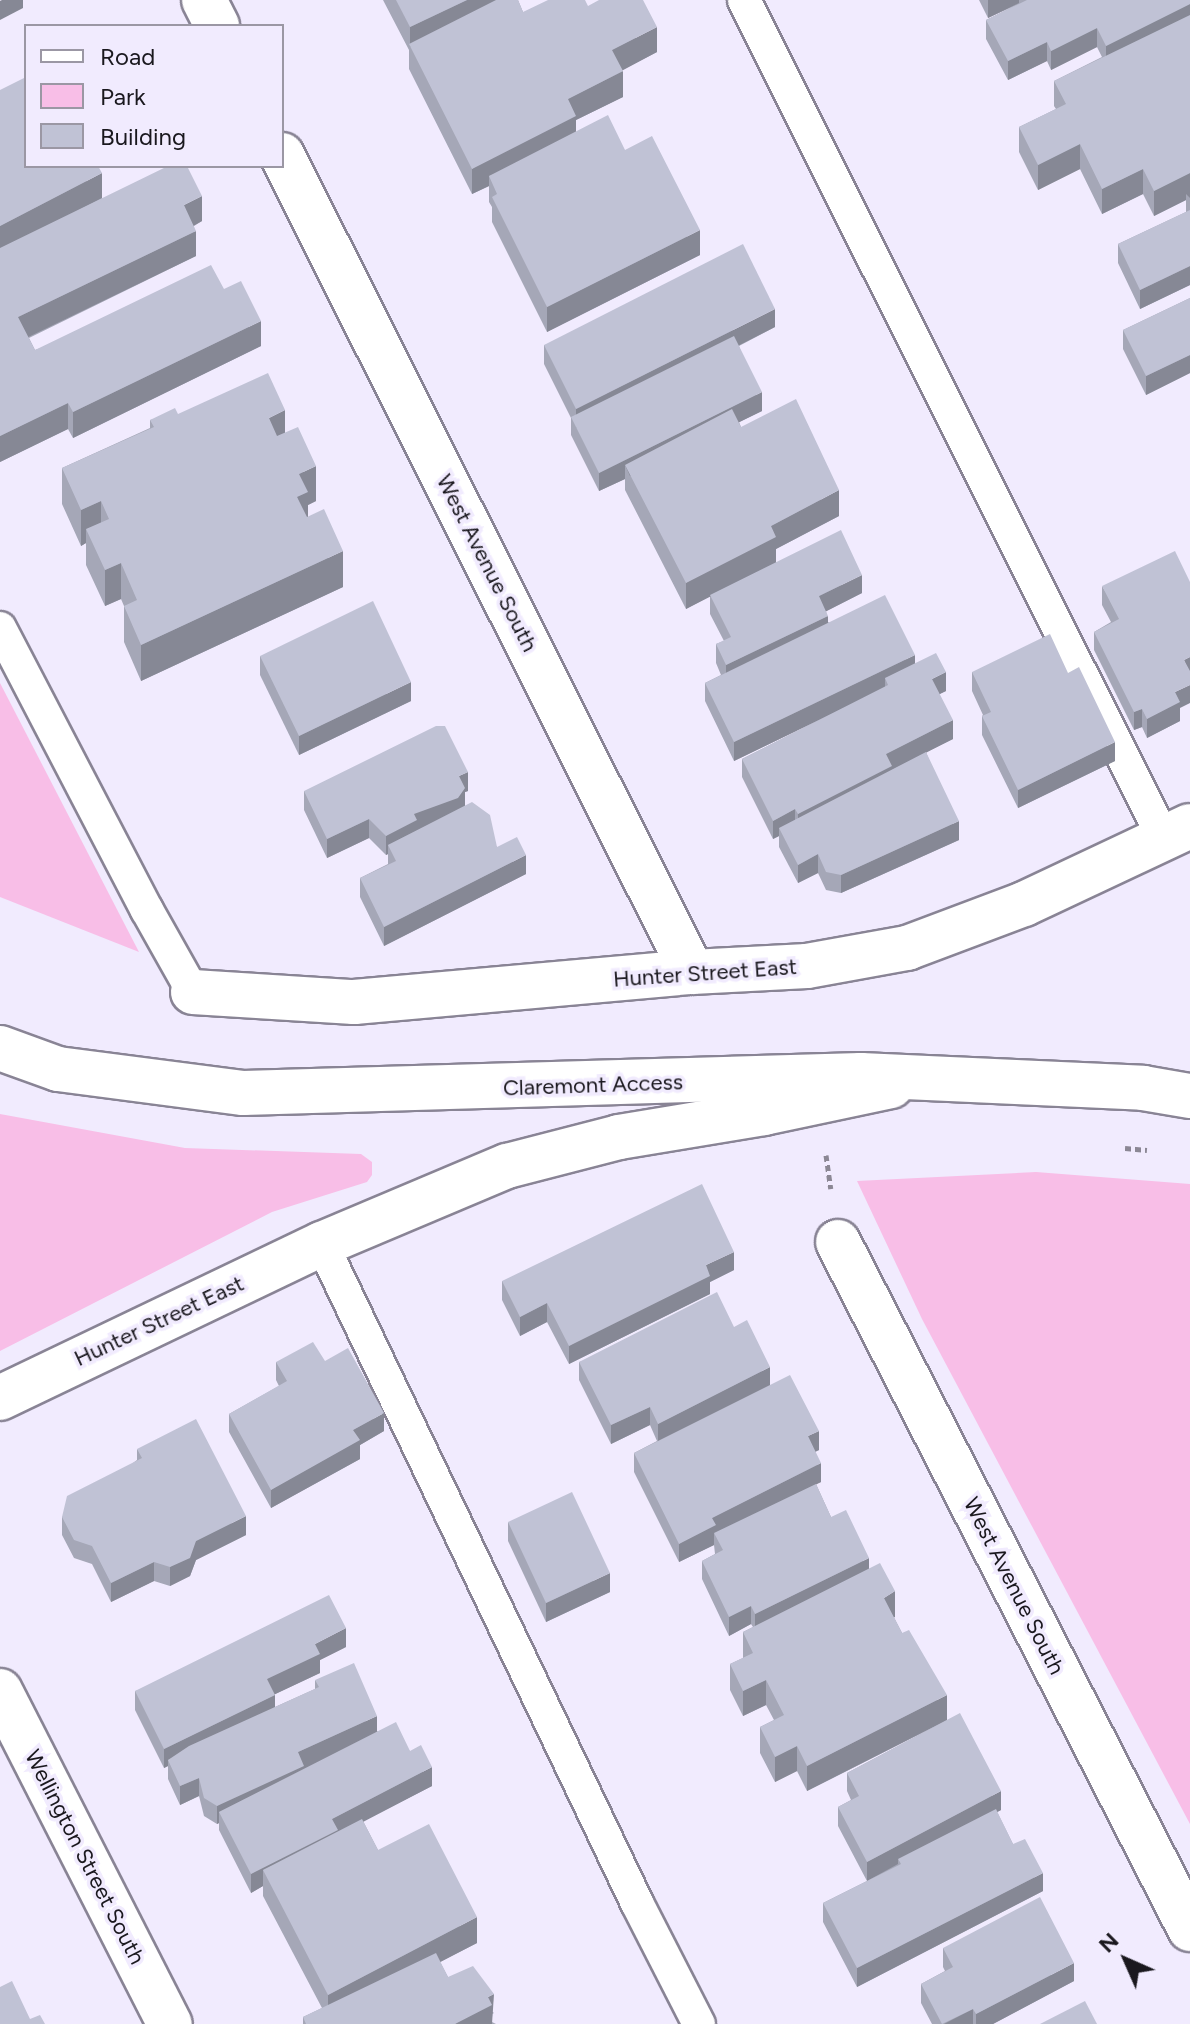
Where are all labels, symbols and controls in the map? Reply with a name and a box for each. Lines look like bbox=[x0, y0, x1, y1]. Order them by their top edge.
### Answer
legend bbox=[24, 24, 284, 168]
text: Road bbox=[100, 42, 155, 71]
text: Park bbox=[100, 82, 146, 111]
text: Building bbox=[100, 122, 186, 151]
street label: West Avenue South bbox=[431, 470, 543, 656]
street label: Hunter Street East bbox=[612, 953, 798, 993]
street label: Claremont Access bbox=[503, 1069, 683, 1101]
street label: Hunter Street East bbox=[70, 1270, 248, 1372]
street label: West Avenue South bbox=[958, 1493, 1070, 1679]
street label: Wellington Street South bbox=[19, 1745, 151, 1969]
north arrow bbox=[1086, 1920, 1166, 2000]
text: N bbox=[1093, 1927, 1124, 1958]

